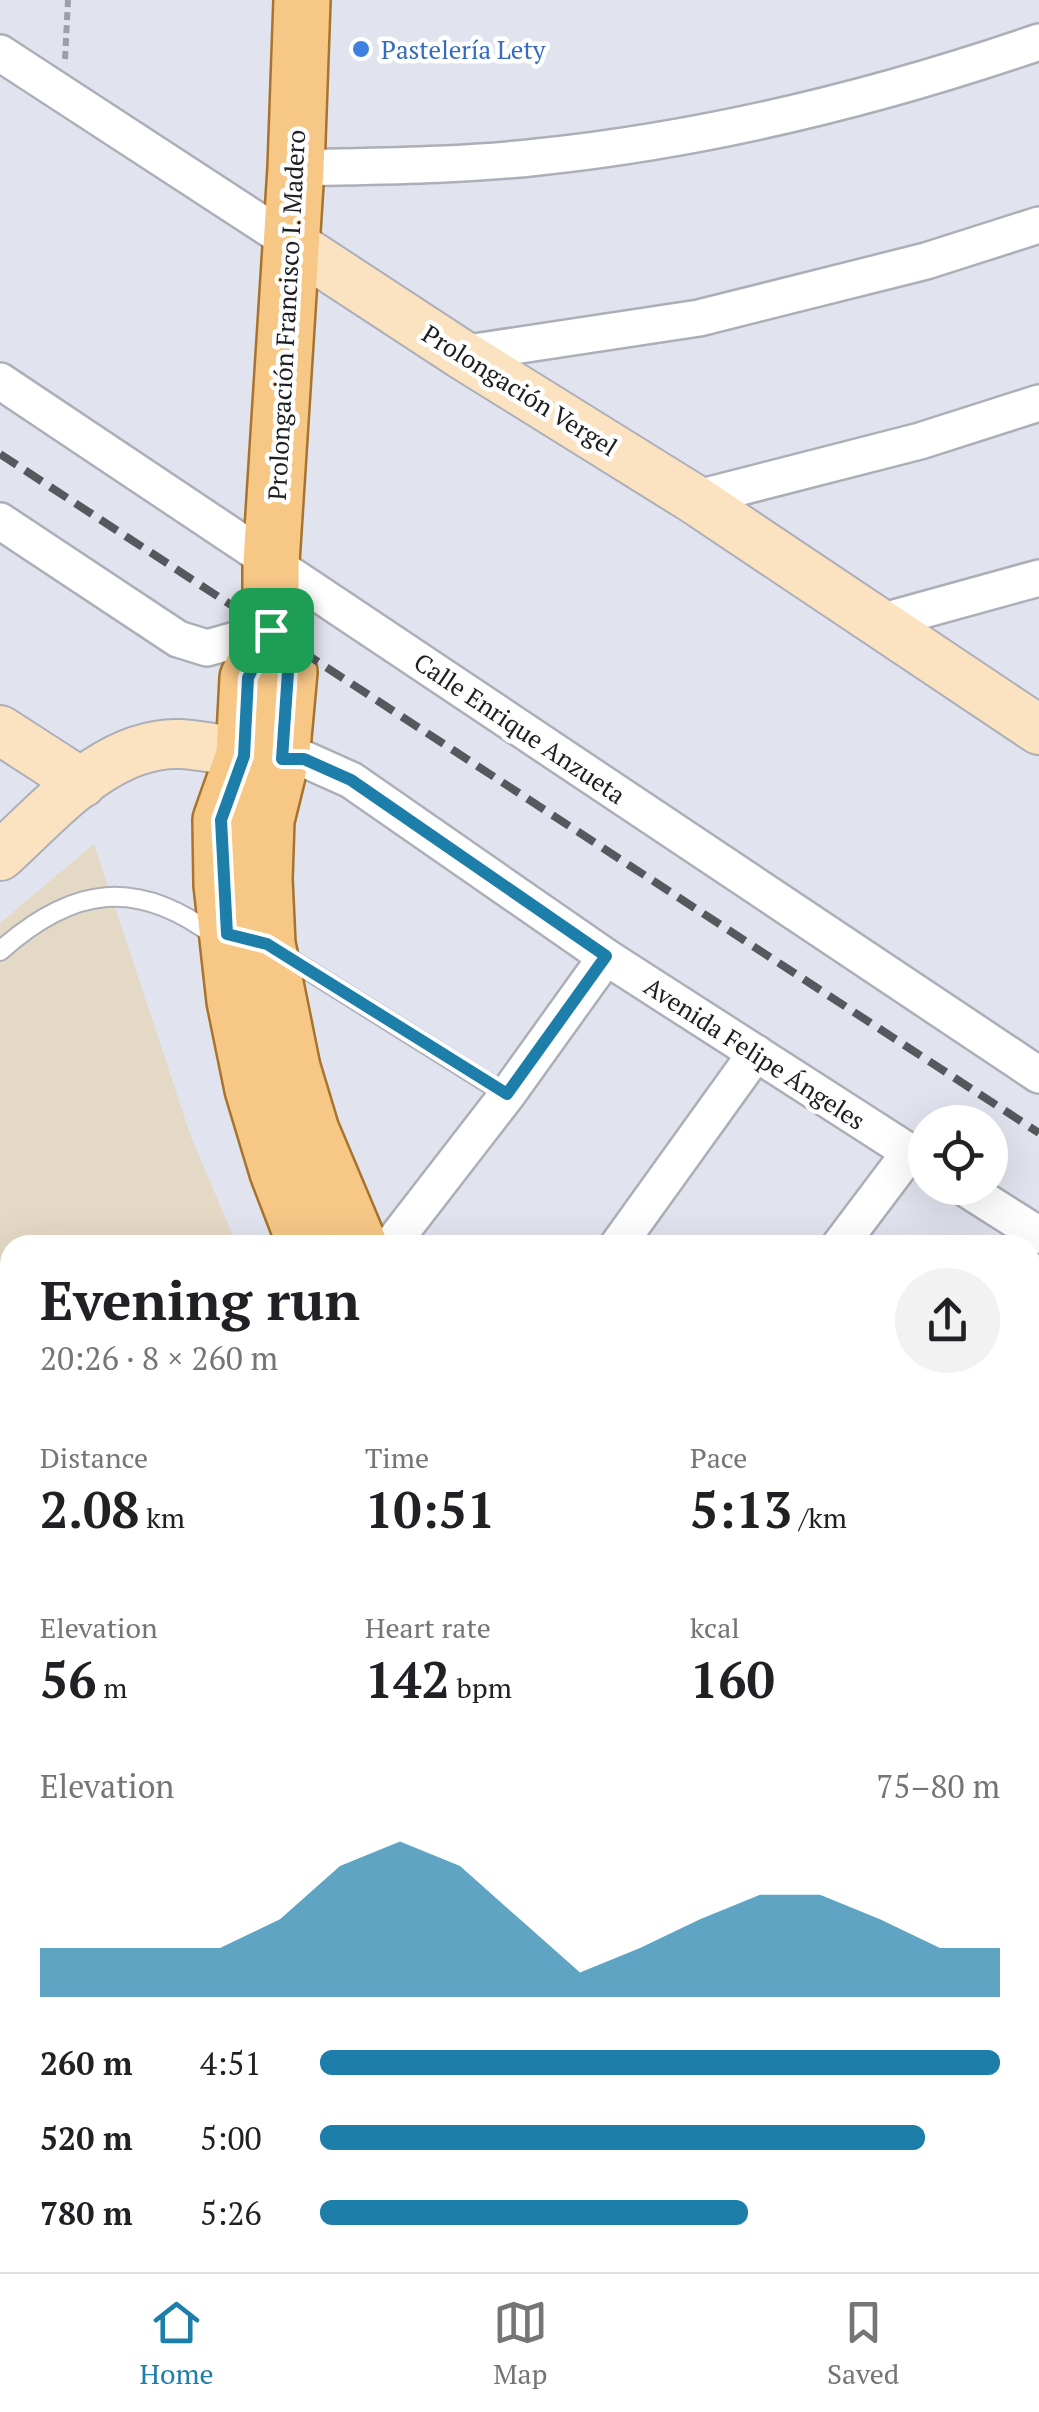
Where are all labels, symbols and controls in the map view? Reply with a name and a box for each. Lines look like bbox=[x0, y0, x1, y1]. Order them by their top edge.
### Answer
place label: Pastelería Lety bbox=[381, 33, 546, 66]
marker: Pastelería Lety bbox=[350, 38, 372, 60]
street label: Prolongación Francisco I. Madero bbox=[260, 129, 312, 501]
street label: Prolongación Vergel bbox=[416, 317, 624, 463]
pin bbox=[229, 588, 314, 673]
icon: arrive bbox=[244, 603, 299, 658]
street label: Calle Enrique Anzueta bbox=[408, 645, 632, 811]
street label: Avenida Felipe Ángeles bbox=[638, 969, 872, 1137]
map controls bbox=[908, 1105, 1008, 1205]
button: locate bbox=[908, 1105, 1008, 1205]
text: Evening run bbox=[40, 1263, 360, 1336]
button: share bbox=[895, 1268, 1000, 1373]
text: 20:26 · 8 × 260 m bbox=[40, 1337, 278, 1379]
text: Distance bbox=[40, 1439, 148, 1476]
text: Time bbox=[365, 1439, 429, 1476]
text: Pace bbox=[690, 1439, 747, 1476]
text: 2.08 bbox=[40, 1476, 140, 1542]
text: 10:51 bbox=[365, 1476, 495, 1542]
text: 5:13 bbox=[690, 1476, 792, 1542]
text: km bbox=[140, 1499, 185, 1536]
text: /km bbox=[792, 1499, 847, 1536]
text: Elevation bbox=[40, 1609, 158, 1646]
text: Heart rate bbox=[365, 1609, 491, 1646]
text: kcal bbox=[690, 1609, 740, 1646]
text: 56 bbox=[40, 1646, 97, 1712]
text: 142 bbox=[365, 1646, 450, 1712]
text: 160 bbox=[690, 1646, 775, 1712]
text: m bbox=[97, 1669, 127, 1706]
text: bpm bbox=[450, 1669, 512, 1706]
text: Elevation bbox=[40, 1765, 174, 1807]
text: 75–80 m bbox=[876, 1765, 1000, 1807]
text: 260 m bbox=[40, 2042, 132, 2084]
text: 4:51 bbox=[200, 2042, 262, 2084]
text: 520 m bbox=[40, 2117, 132, 2159]
text: 5:00 bbox=[200, 2117, 262, 2159]
text: 780 m bbox=[40, 2192, 132, 2234]
text: 5:26 bbox=[200, 2192, 262, 2234]
tab: Home bbox=[140, 2295, 214, 2392]
tab: Map bbox=[493, 2295, 548, 2392]
tab: Saved bbox=[827, 2295, 899, 2392]

